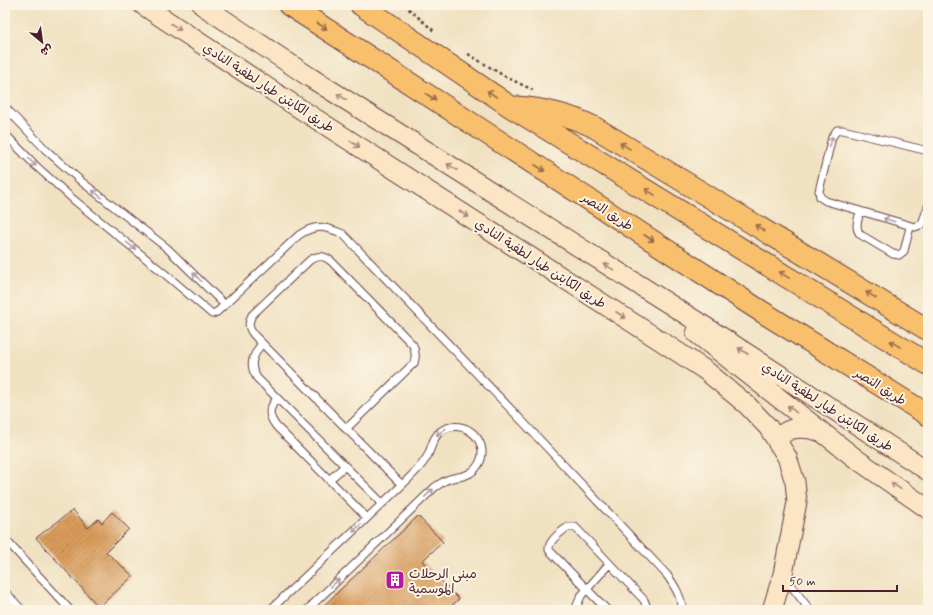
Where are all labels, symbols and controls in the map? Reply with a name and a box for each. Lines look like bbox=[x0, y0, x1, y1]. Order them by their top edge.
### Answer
north arrow bbox=[22, 22, 62, 62]
one-way arrow bbox=[316, 22, 327, 30]
one-way arrow bbox=[170, 23, 182, 31]
street label: طريق الكابتن طيار لطفية النادي bbox=[199, 39, 337, 137]
text: ش bbox=[38, 41, 55, 59]
one-way arrow bbox=[487, 90, 498, 98]
one-way arrow bbox=[336, 93, 348, 101]
one-way arrow bbox=[425, 93, 436, 101]
one-way arrow bbox=[827, 136, 835, 149]
one-way arrow bbox=[349, 140, 360, 148]
one-way arrow bbox=[619, 141, 631, 149]
one-way arrow bbox=[27, 157, 37, 167]
one-way arrow bbox=[447, 163, 458, 171]
one-way arrow bbox=[534, 164, 546, 172]
one-way arrow bbox=[644, 188, 656, 196]
street label: طريق النصر bbox=[577, 189, 636, 235]
one-way arrow bbox=[92, 190, 103, 199]
one-way arrow bbox=[458, 210, 469, 218]
street label: طريق الكابتن طيار لطفية النادي bbox=[471, 215, 609, 313]
one-way arrow bbox=[883, 216, 896, 223]
one-way arrow bbox=[754, 223, 766, 231]
one-way arrow bbox=[644, 234, 655, 243]
one-way arrow bbox=[126, 242, 137, 250]
one-way arrow bbox=[604, 263, 615, 271]
one-way arrow bbox=[778, 271, 790, 279]
one-way arrow bbox=[192, 272, 202, 282]
one-way arrow bbox=[865, 291, 877, 299]
one-way arrow bbox=[615, 311, 627, 319]
one-way arrow bbox=[889, 339, 901, 347]
one-way arrow bbox=[737, 347, 748, 355]
street label: طريق الكابتن طيار لطفية النادي bbox=[758, 358, 896, 456]
street label: طريق النصر bbox=[850, 364, 909, 410]
one-way arrow bbox=[786, 404, 797, 413]
one-way arrow bbox=[436, 428, 447, 436]
one-way arrow bbox=[891, 482, 902, 490]
one-way arrow bbox=[424, 488, 434, 498]
one-way arrow bbox=[352, 523, 362, 533]
place label: مبنى الرحلات الموسمية bbox=[409, 566, 477, 598]
scale bar bbox=[783, 567, 897, 593]
building icon: مبنى الرحلات الموسمية bbox=[384, 569, 406, 591]
text: 50 m bbox=[789, 574, 816, 590]
one-way arrow bbox=[330, 578, 340, 588]

